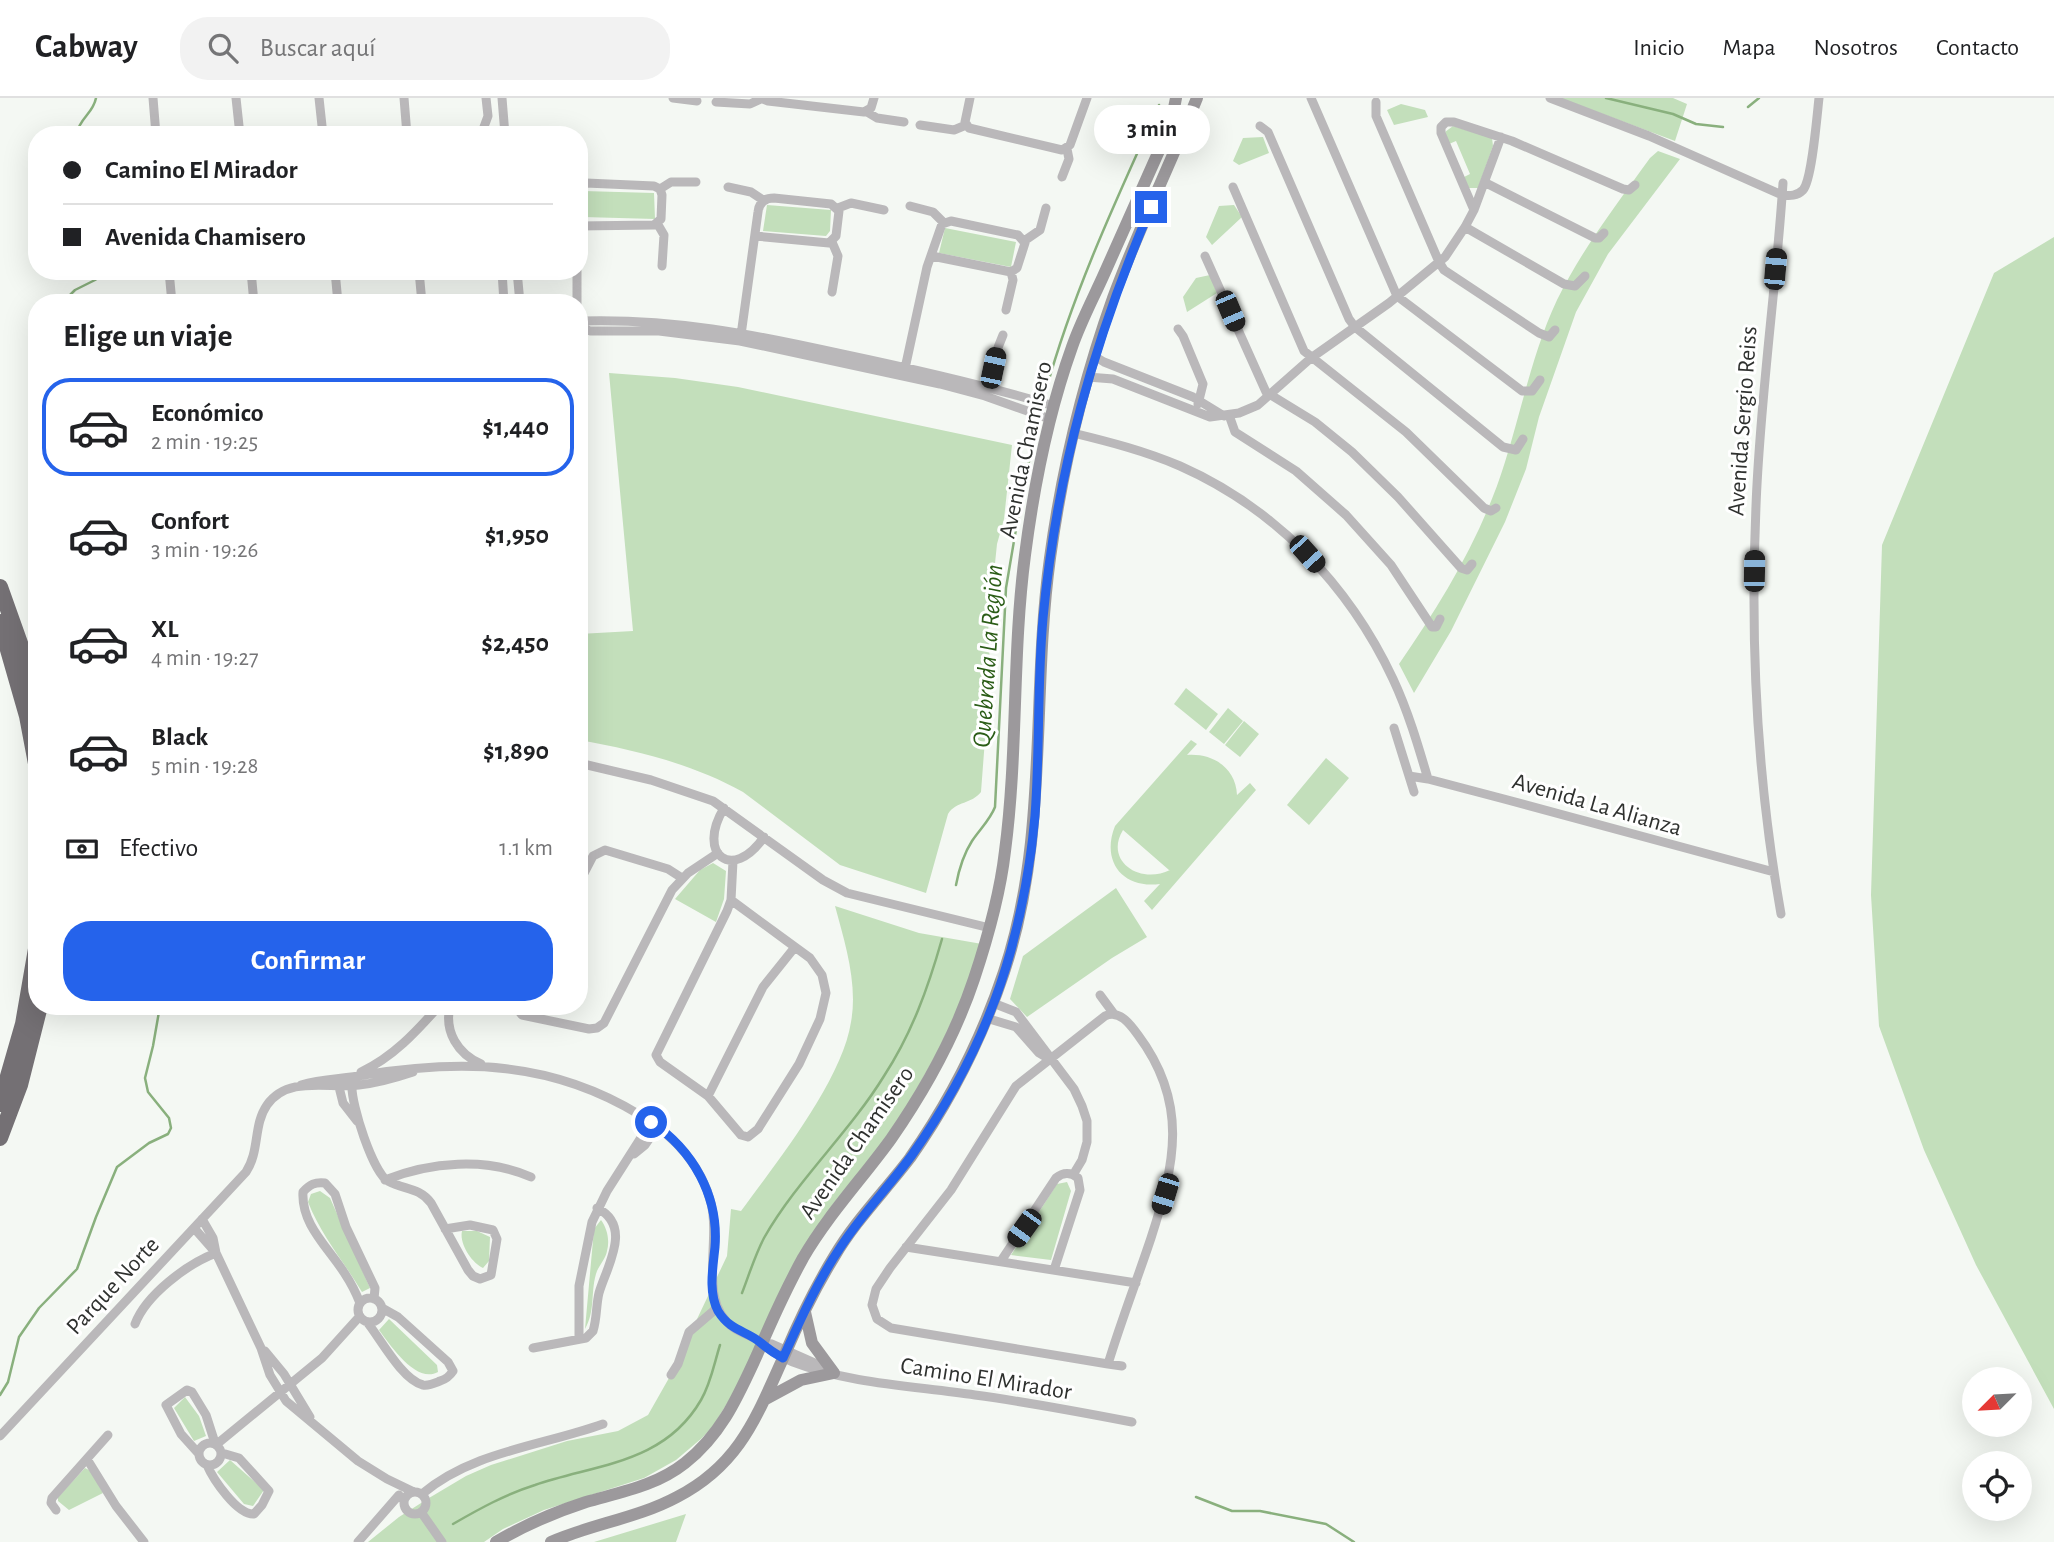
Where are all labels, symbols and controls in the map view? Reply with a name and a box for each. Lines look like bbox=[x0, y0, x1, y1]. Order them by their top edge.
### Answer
search box bbox=[180, 17, 670, 80]
icon: search bbox=[204, 29, 242, 67]
text: Cabway bbox=[35, 31, 138, 64]
text: Buscar aquí bbox=[260, 35, 376, 61]
text: Inicio bbox=[1633, 36, 1684, 60]
text: Mapa bbox=[1722, 36, 1776, 60]
text: Nosotros bbox=[1814, 36, 1898, 60]
text: Contacto bbox=[1936, 36, 2019, 60]
callout: 3 min bbox=[1093, 105, 1209, 154]
text: 3 min bbox=[1127, 118, 1177, 141]
text: Camino El Mirador bbox=[105, 157, 298, 183]
route end bbox=[1135, 191, 1167, 223]
text: Avenida Chamisero bbox=[105, 224, 306, 250]
car bbox=[1763, 247, 1788, 291]
car bbox=[1213, 288, 1248, 334]
text: Elige un viaje bbox=[63, 320, 233, 352]
street label: Avenida Sergio Reiss bbox=[1724, 325, 1762, 517]
car bbox=[979, 345, 1008, 391]
street label: Avenida Chamisero bbox=[996, 359, 1056, 541]
icon: car bbox=[67, 396, 130, 459]
text: Económico bbox=[151, 400, 264, 426]
text: $1,440 bbox=[482, 414, 549, 440]
text: 2 min · 19:25 bbox=[151, 431, 258, 454]
icon: car bbox=[67, 504, 130, 567]
text: Confort bbox=[151, 508, 229, 534]
text: $1,950 bbox=[485, 522, 549, 548]
car bbox=[1286, 531, 1329, 577]
text: 3 min · 19:26 bbox=[151, 539, 258, 562]
car bbox=[1744, 550, 1765, 592]
water label: Quebrada La Región bbox=[969, 563, 1007, 749]
icon: car bbox=[67, 612, 130, 675]
text: XL bbox=[151, 616, 178, 642]
text: $2,450 bbox=[481, 630, 549, 656]
text: 4 min · 19:27 bbox=[151, 647, 259, 670]
icon: car bbox=[67, 720, 130, 783]
text: Black bbox=[151, 724, 208, 750]
text: $1,890 bbox=[483, 738, 549, 764]
text: 5 min · 19:28 bbox=[151, 755, 258, 778]
street label: Avenida La Alianza bbox=[1510, 769, 1684, 841]
icon: cash bbox=[63, 830, 101, 868]
text: Efectivo bbox=[119, 835, 198, 861]
text: 1.1 km bbox=[499, 837, 553, 860]
button: Confirmar bbox=[63, 921, 553, 1001]
street label: Avenida Chamisero bbox=[795, 1062, 919, 1224]
route start bbox=[635, 1106, 667, 1138]
car bbox=[1149, 1171, 1182, 1217]
car bbox=[1004, 1205, 1045, 1251]
street label: Parque Norte bbox=[62, 1233, 164, 1339]
street label: Camino El Mirador bbox=[899, 1354, 1074, 1404]
north arrow bbox=[1962, 1367, 2032, 1437]
map controls bbox=[1962, 1367, 2032, 1521]
button: locate bbox=[1962, 1451, 2032, 1521]

